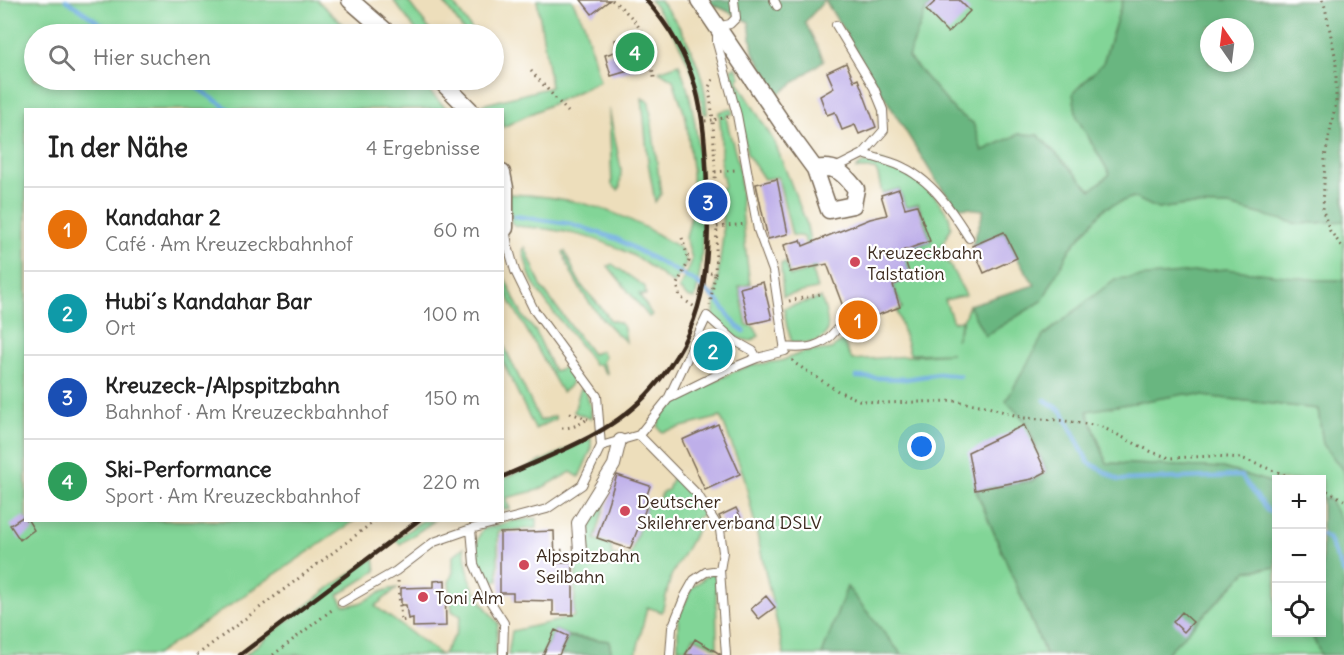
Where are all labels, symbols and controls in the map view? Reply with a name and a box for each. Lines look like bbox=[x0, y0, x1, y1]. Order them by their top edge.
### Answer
north arrow bbox=[1200, 18, 1254, 72]
search box bbox=[24, 24, 504, 90]
pin: 4 bbox=[616, 29, 654, 74]
icon: search bbox=[45, 41, 78, 74]
text: Hier suchen bbox=[93, 43, 211, 71]
text: In der Nähe bbox=[48, 131, 188, 164]
text: 4 Ergebnisse bbox=[366, 135, 480, 160]
pin: 3 bbox=[688, 180, 728, 224]
text: Kandahar 2 bbox=[105, 203, 221, 231]
text: 1 bbox=[64, 217, 71, 242]
text: 60 m bbox=[433, 217, 480, 242]
text: Café · Am Kreuzeckbahnhof bbox=[105, 231, 353, 256]
place label: Kreuzeckbahn Talstation bbox=[867, 241, 983, 285]
marker: Kreuzeckbahn Talstation bbox=[848, 255, 862, 269]
text: Hubi´s Kandahar Bar bbox=[105, 287, 312, 315]
pin: 1 bbox=[838, 298, 878, 342]
text: 2 bbox=[62, 301, 73, 326]
text: 100 m bbox=[423, 301, 480, 326]
text: Ort bbox=[105, 315, 135, 340]
pin: 2 bbox=[694, 328, 732, 374]
text: Kreuzeck-/Alpspitzbahn bbox=[105, 371, 340, 399]
text: 3 bbox=[62, 385, 73, 410]
text: 150 m bbox=[425, 385, 480, 410]
text: Bahnhof · Am Kreuzeckbahnhof bbox=[105, 399, 388, 424]
your location bbox=[907, 432, 936, 461]
text: Ski-Performance bbox=[105, 455, 272, 483]
text: 4 bbox=[62, 469, 73, 494]
text: 220 m bbox=[423, 469, 480, 494]
map controls bbox=[1272, 475, 1326, 637]
button: + bbox=[1272, 475, 1326, 529]
text: Sport · Am Kreuzeckbahnhof bbox=[105, 483, 360, 508]
place label: Deutscher Skilehrerverband DSLV bbox=[637, 490, 822, 534]
marker: Deutscher Skilehrerverband DSLV bbox=[618, 504, 632, 518]
button: − bbox=[1272, 529, 1326, 583]
place label: Alpspitzbahn Seilbahn bbox=[536, 544, 640, 588]
marker: Alpspitzbahn Seilbahn bbox=[517, 558, 531, 572]
button: locate bbox=[1272, 583, 1326, 637]
place label: Toni Alm bbox=[435, 586, 504, 609]
marker: Toni Alm bbox=[416, 590, 430, 604]

